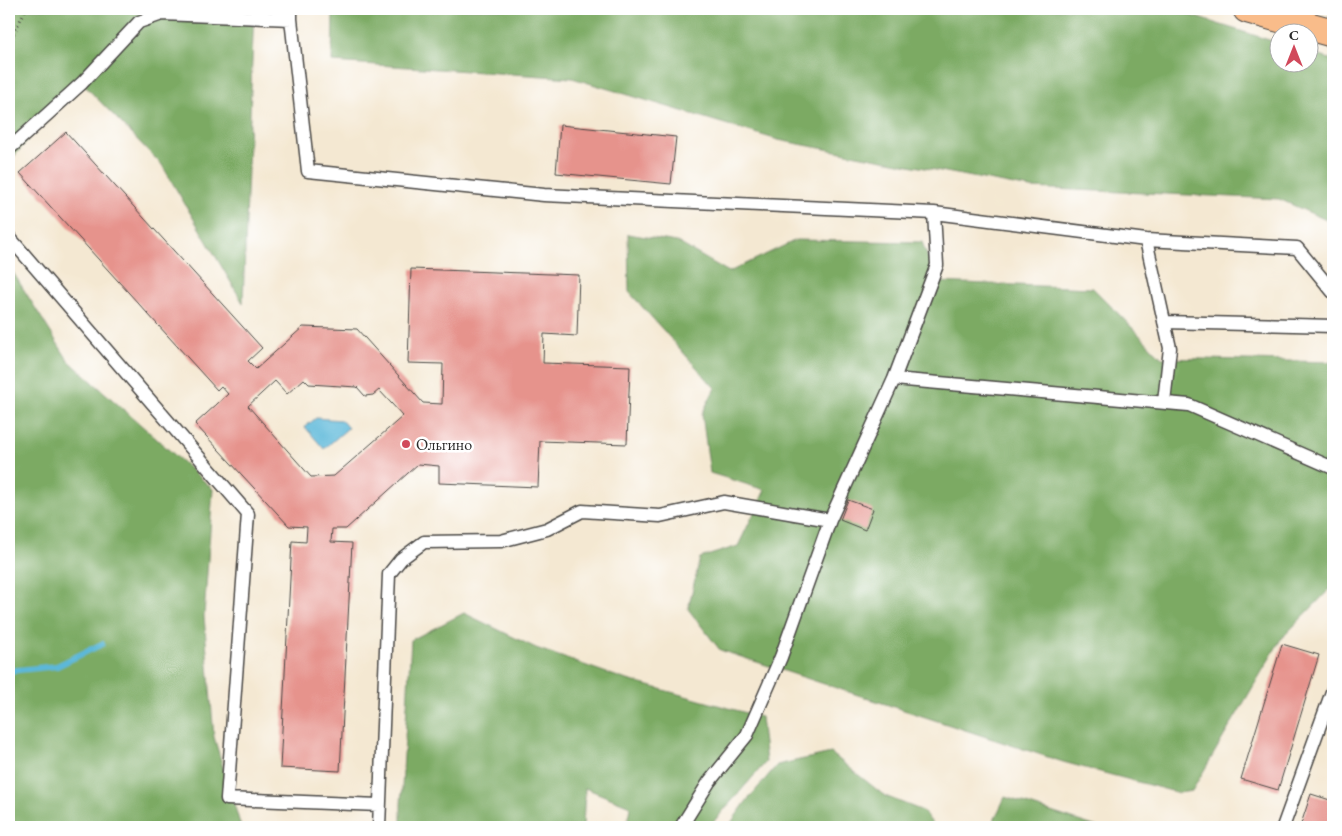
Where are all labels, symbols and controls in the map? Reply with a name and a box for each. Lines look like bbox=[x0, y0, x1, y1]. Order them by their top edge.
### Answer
north arrow bbox=[1270, 22, 1320, 72]
text: С bbox=[1289, 26, 1299, 44]
place label: Ольгино bbox=[416, 434, 472, 455]
marker: Ольгино bbox=[400, 438, 412, 450]

